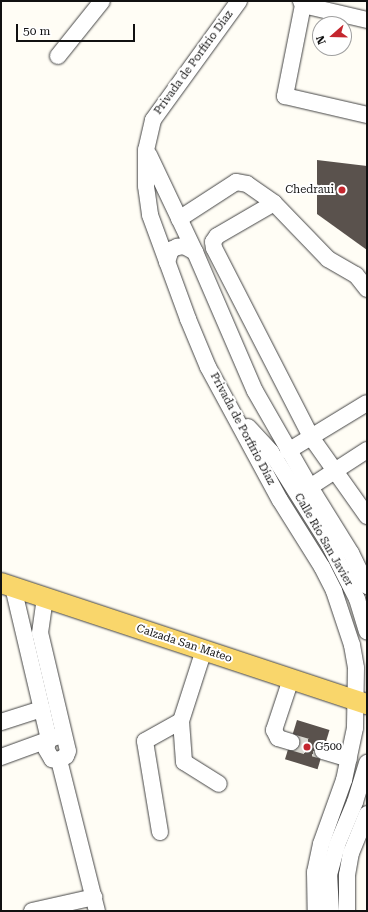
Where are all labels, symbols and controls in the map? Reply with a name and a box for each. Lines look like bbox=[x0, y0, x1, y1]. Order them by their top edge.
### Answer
street label: Privada de Porfirio Díaz bbox=[152, 9, 236, 117]
scale bar bbox=[18, 16, 137, 42]
north arrow bbox=[312, 16, 352, 56]
text: 50 m bbox=[23, 24, 50, 38]
text: N bbox=[314, 34, 329, 46]
place label: Chedraui bbox=[285, 183, 334, 197]
marker: Chedraui bbox=[337, 185, 347, 195]
street label: Privada de Porfirio Díaz bbox=[207, 371, 277, 487]
street label: Calle Río San Javier bbox=[291, 491, 355, 589]
street label: Calzada San Mateo bbox=[134, 622, 234, 666]
place label: G500 bbox=[315, 740, 342, 754]
marker: G500 bbox=[302, 742, 312, 752]

